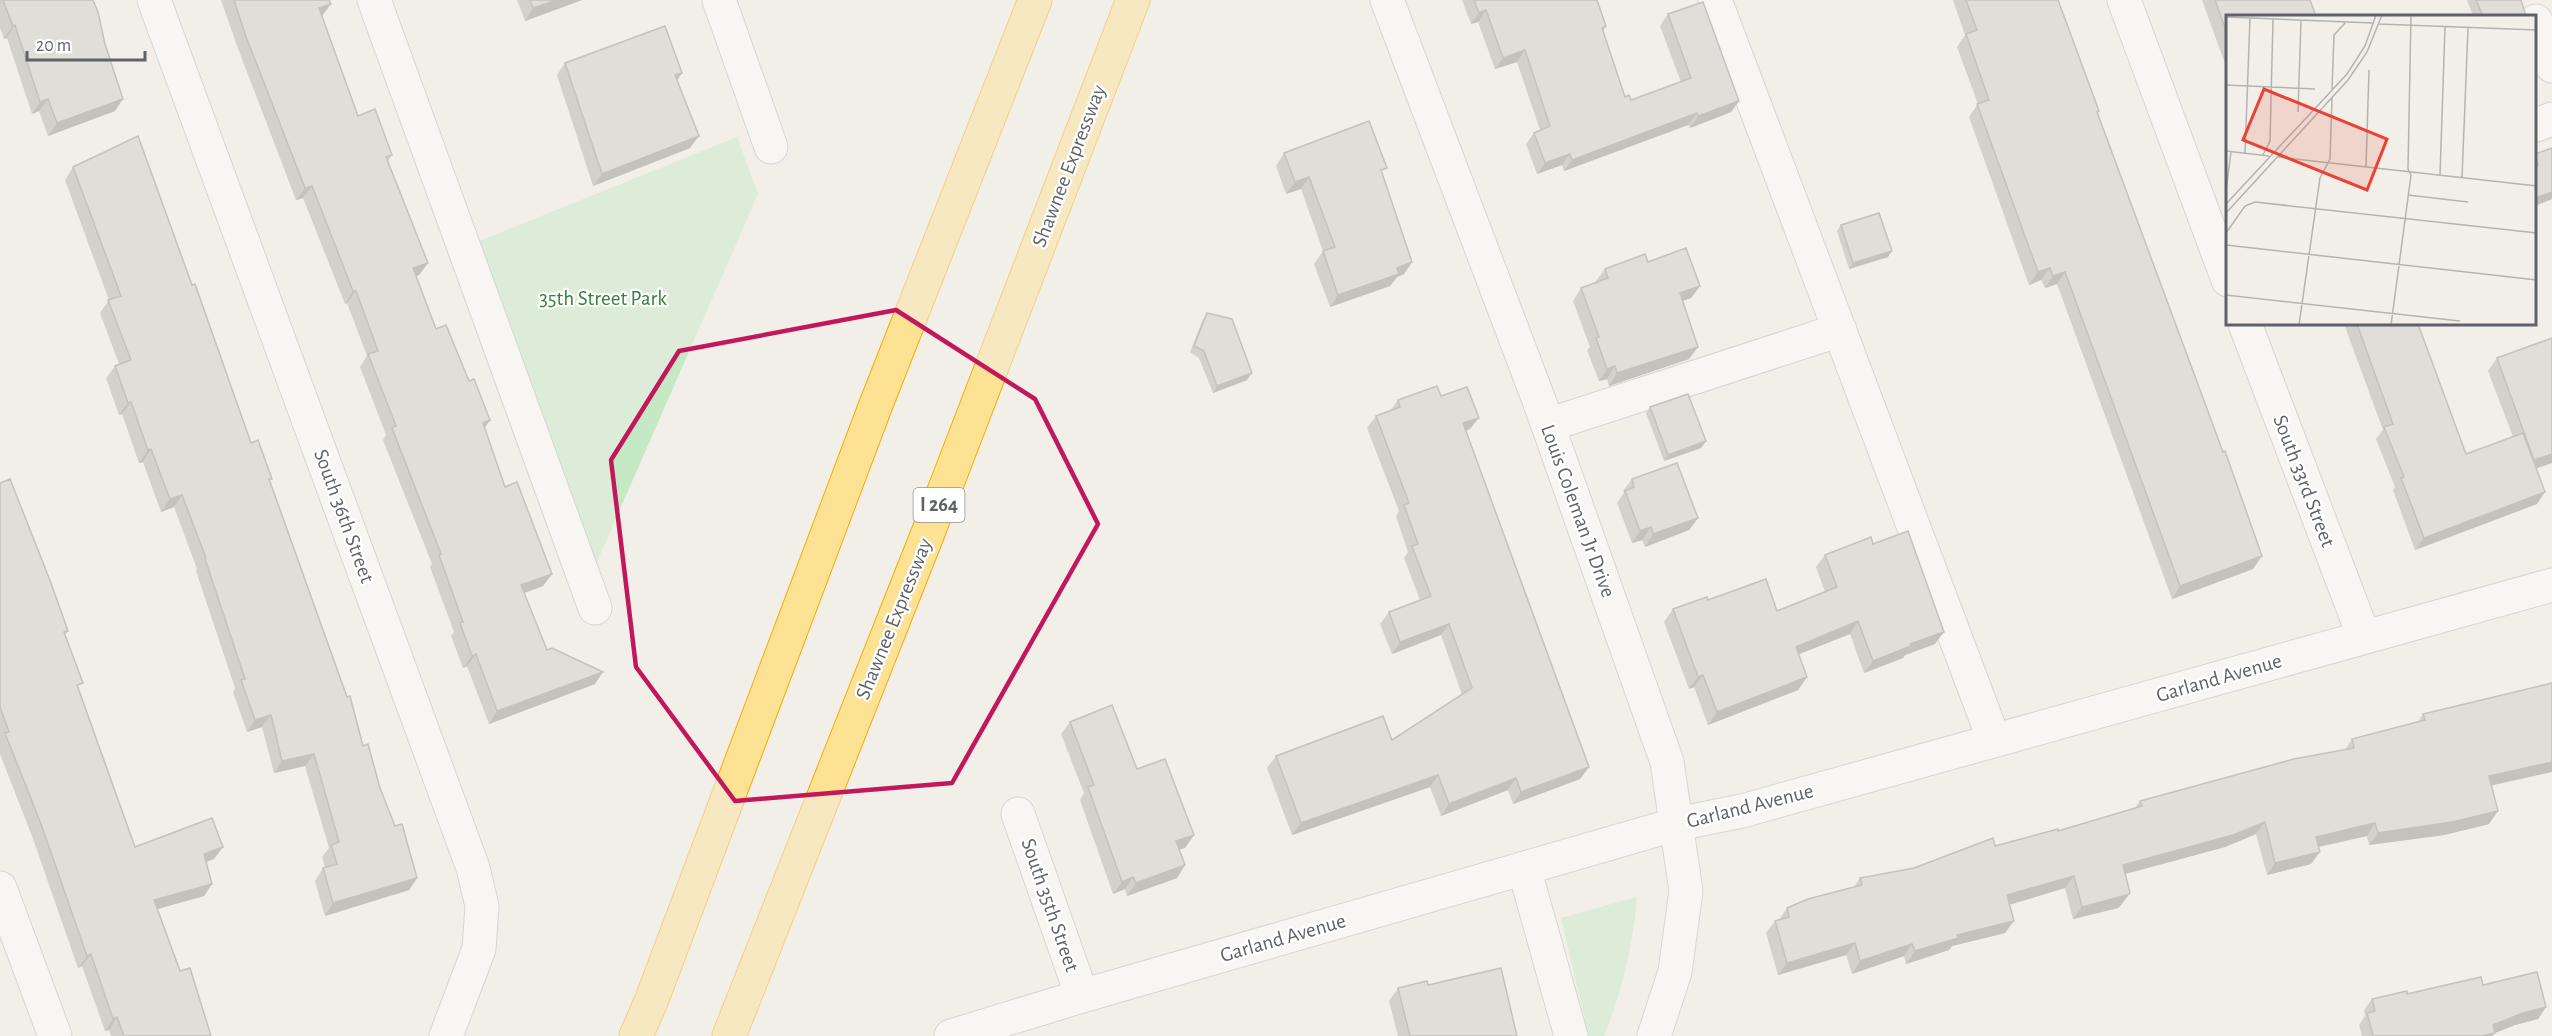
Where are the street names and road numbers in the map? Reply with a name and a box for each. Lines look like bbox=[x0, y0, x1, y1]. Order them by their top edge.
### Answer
street label: Shawnee Expressway bbox=[1028, 82, 1110, 250]
street label: South 33rd Street bbox=[2269, 412, 2339, 550]
street label: Louis Coleman Jr Drive bbox=[1537, 422, 1619, 600]
street label: South 36th Street bbox=[310, 446, 378, 586]
road number: I 264 bbox=[914, 488, 964, 522]
street label: Shawnee Expressway bbox=[852, 535, 936, 703]
street label: Garland Avenue bbox=[2154, 650, 2284, 706]
street label: Garland Avenue bbox=[1685, 780, 1815, 832]
street label: South 35th Street bbox=[1017, 836, 1083, 975]
street label: Garland Avenue bbox=[1218, 910, 1348, 966]

